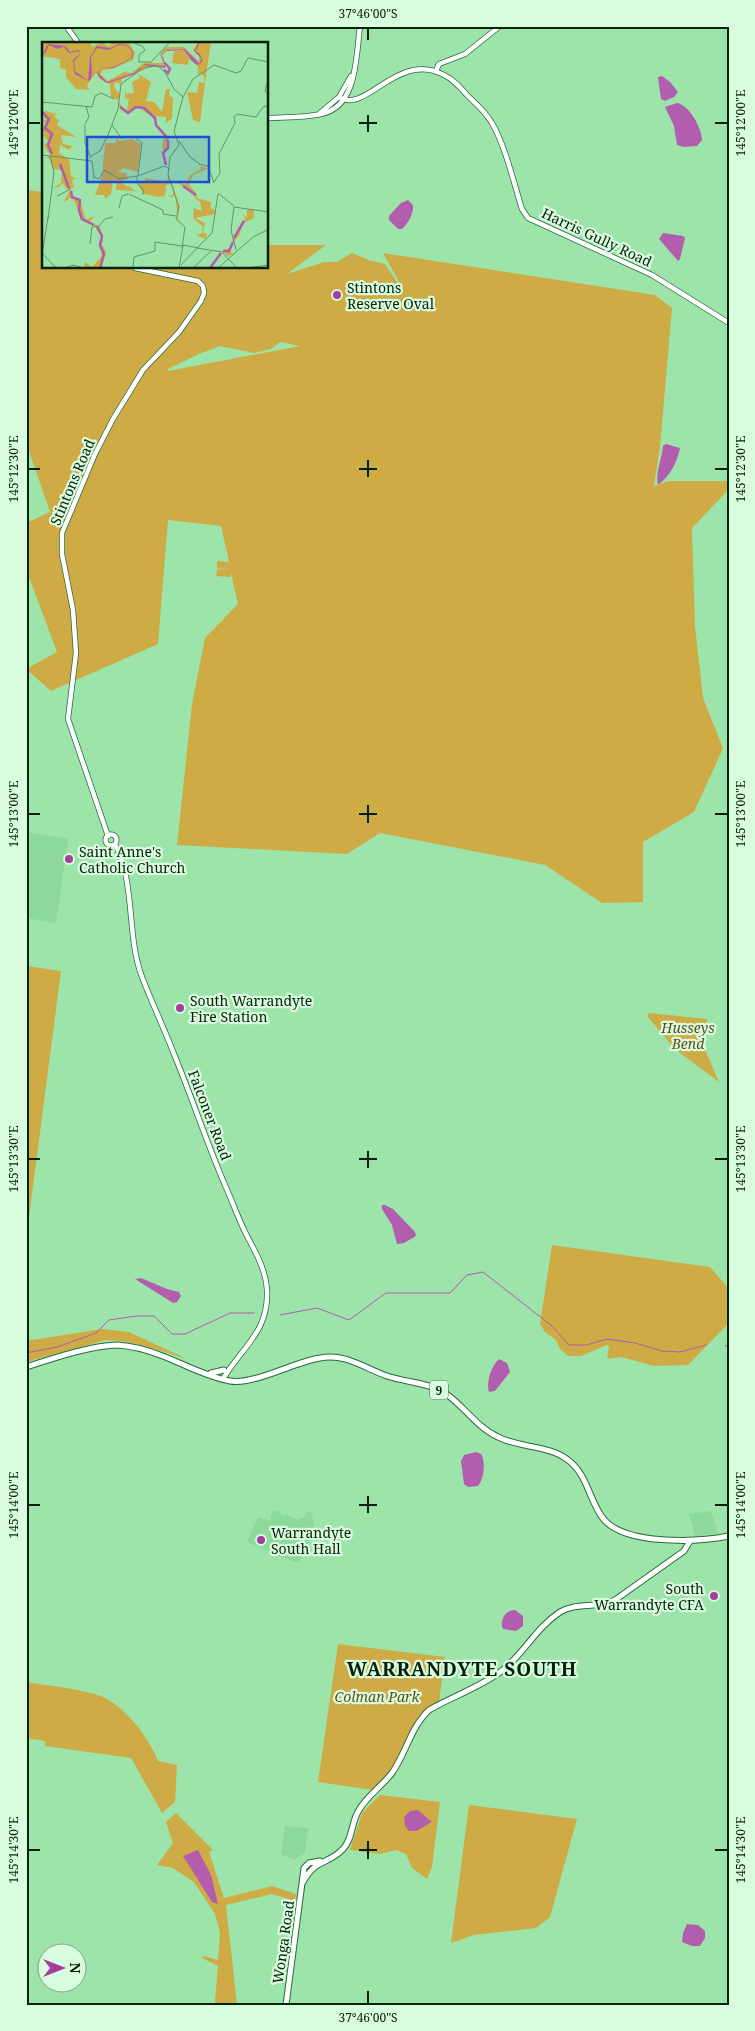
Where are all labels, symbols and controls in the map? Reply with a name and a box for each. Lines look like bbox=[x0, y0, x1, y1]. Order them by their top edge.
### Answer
text: 37°46'00"S bbox=[338, 5, 398, 22]
inset map bbox=[42, 42, 269, 269]
text: 145°12'00"E bbox=[5, 90, 22, 156]
text: 145°12'00"E bbox=[732, 90, 749, 156]
street label: Harris Gully Road bbox=[539, 203, 656, 271]
place label: Stintons Reserve Oval bbox=[347, 278, 435, 313]
marker: Stintons Reserve Oval bbox=[331, 289, 343, 301]
text: 145°12'30"E bbox=[5, 436, 22, 502]
street label: Stintons Road bbox=[45, 436, 99, 528]
text: 145°12'30"E bbox=[732, 436, 749, 502]
text: 145°13'00"E bbox=[5, 781, 22, 847]
text: 145°13'00"E bbox=[732, 781, 749, 847]
place label: Saint Anne's Catholic Church bbox=[79, 842, 186, 877]
marker: Saint Anne's Catholic Church bbox=[63, 853, 75, 865]
place label: South Warrandyte Fire Station bbox=[190, 991, 312, 1026]
marker: South Warrandyte Fire Station bbox=[174, 1002, 186, 1014]
park label: Husseys Bend bbox=[660, 1018, 715, 1053]
street label: Falconer Road bbox=[184, 1067, 236, 1163]
text: 145°13'30"E bbox=[5, 1126, 22, 1192]
text: 145°13'30"E bbox=[732, 1126, 749, 1192]
road number: 9 bbox=[430, 1380, 448, 1400]
text: 145°14'00"E bbox=[5, 1472, 22, 1538]
text: 145°14'00"E bbox=[732, 1472, 749, 1538]
place label: Warrandyte South Hall bbox=[271, 1523, 351, 1558]
marker: Warrandyte South Hall bbox=[255, 1534, 267, 1546]
place label: South Warrandyte CFA bbox=[594, 1579, 704, 1614]
marker: South Warrandyte CFA bbox=[708, 1590, 720, 1602]
district label: WARRANDYTE SOUTH bbox=[347, 1656, 577, 1682]
park label: Colman Park bbox=[334, 1687, 421, 1706]
text: 145°14'30"E bbox=[5, 1817, 22, 1883]
text: 145°14'30"E bbox=[732, 1817, 749, 1883]
street label: Wonga Road bbox=[268, 1899, 298, 1985]
north arrow bbox=[38, 1944, 88, 1994]
text: N bbox=[66, 1962, 85, 1974]
text: 37°46'00"S bbox=[338, 2009, 398, 2026]

